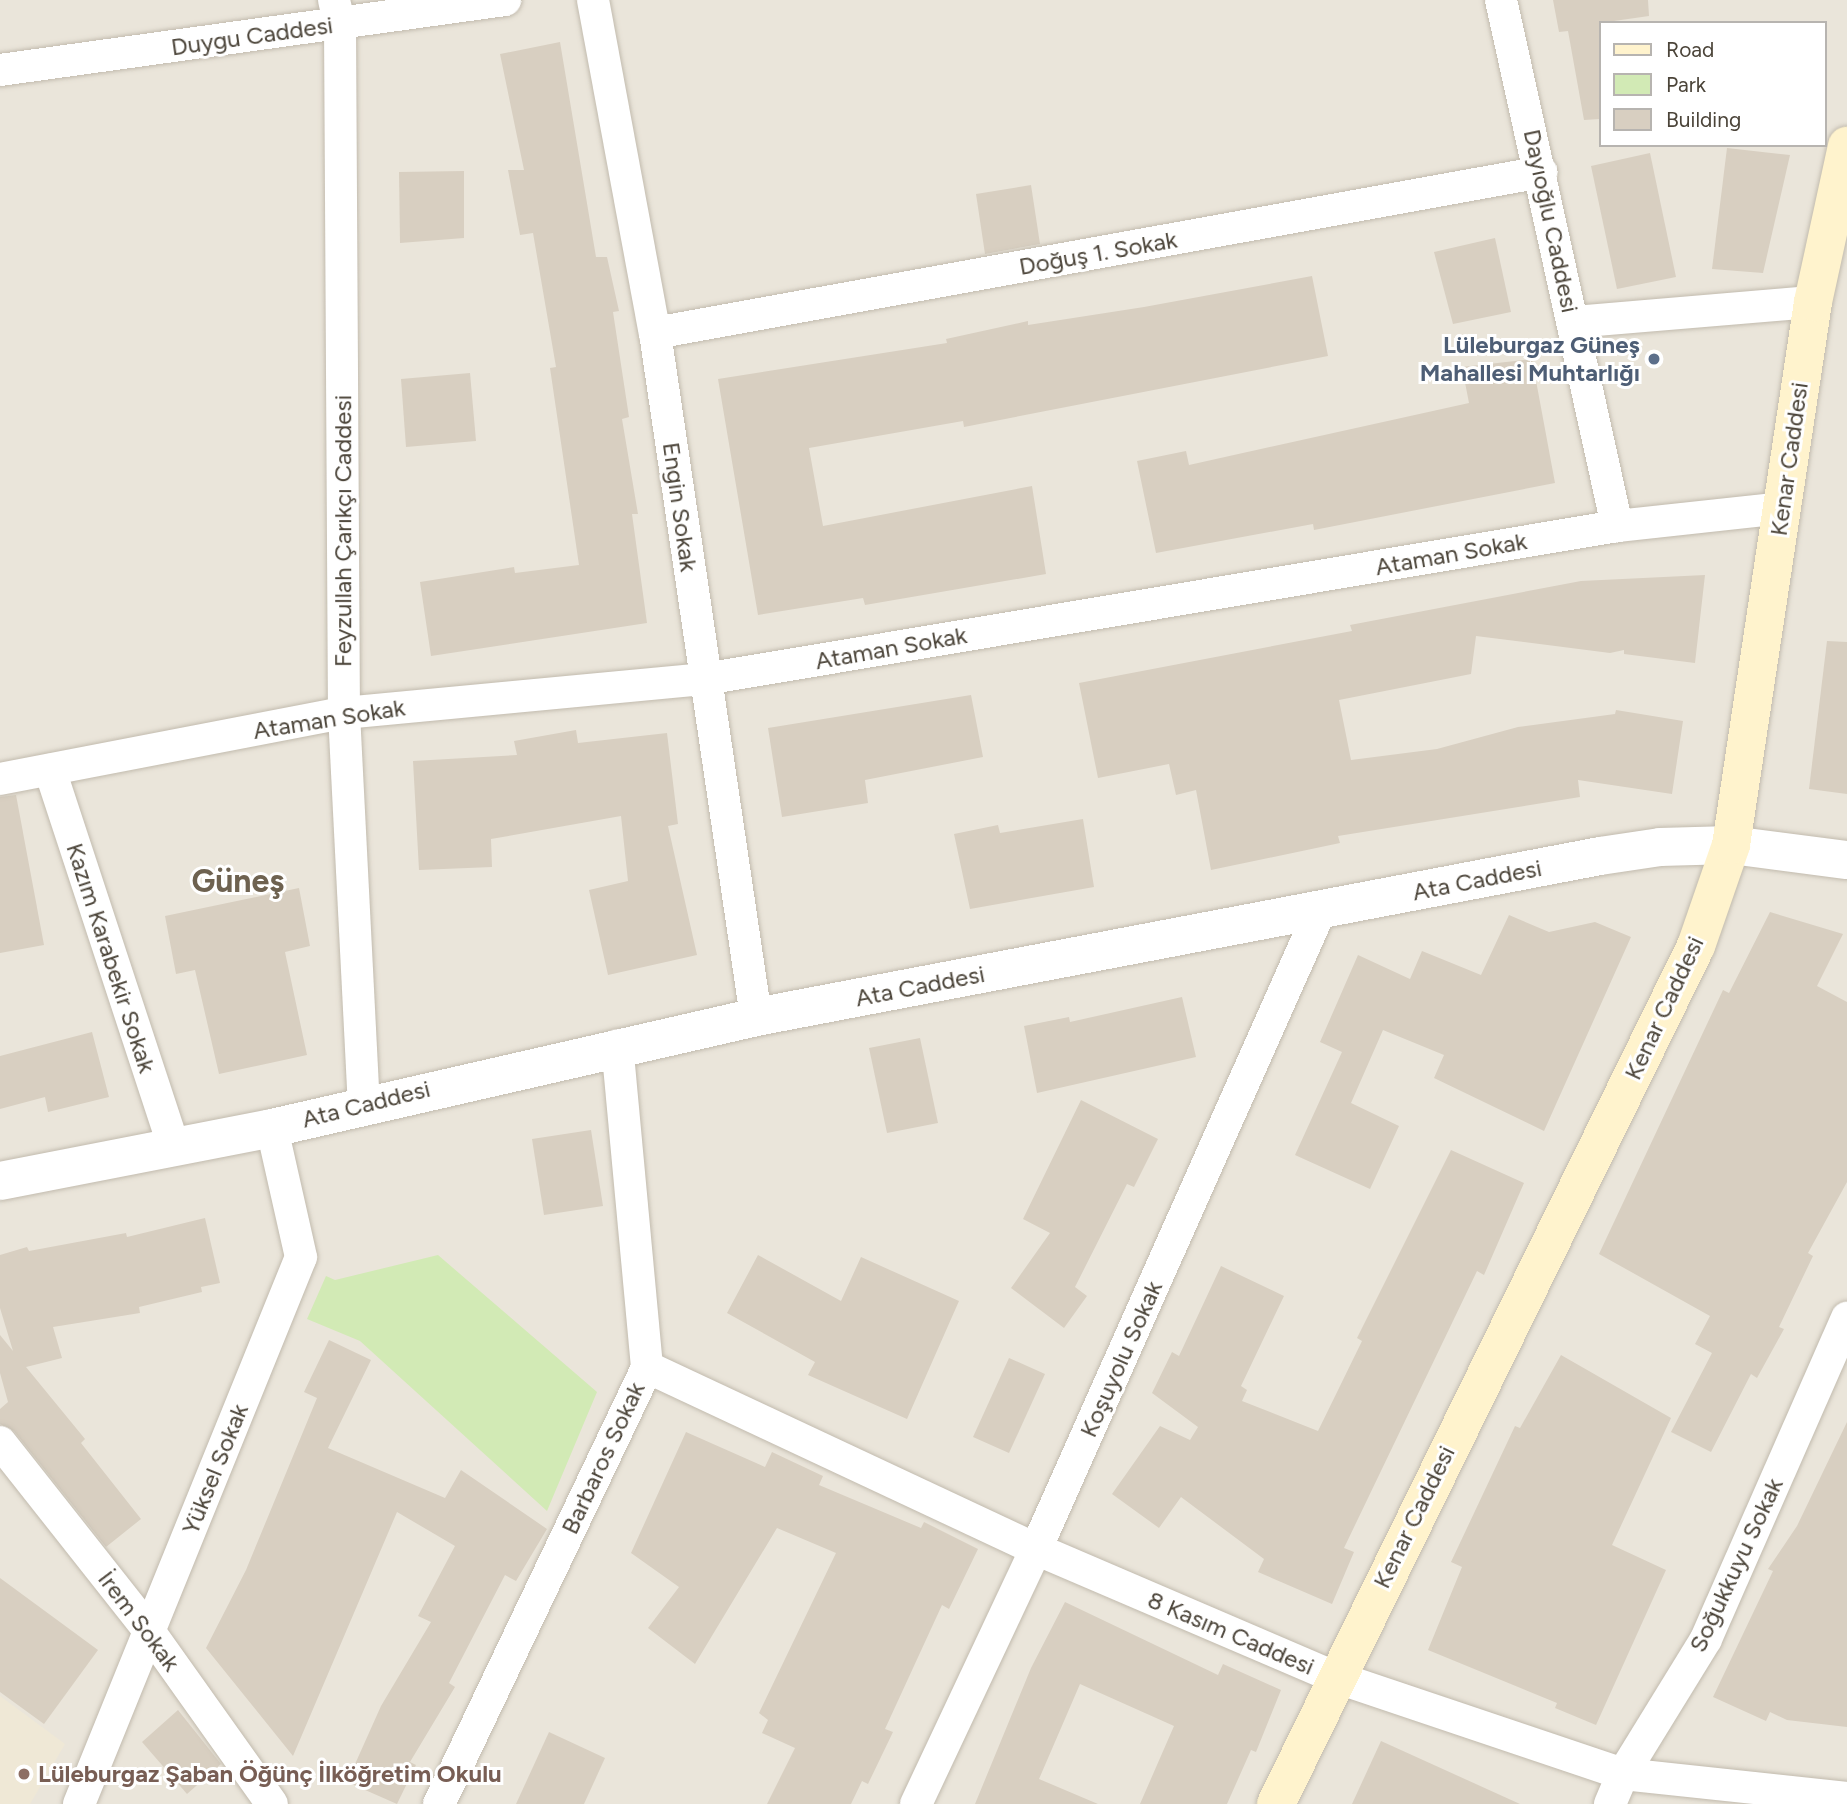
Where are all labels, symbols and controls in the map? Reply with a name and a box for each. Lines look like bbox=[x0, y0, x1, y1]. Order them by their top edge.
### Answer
street label: Duygu Caddesi bbox=[169, 10, 335, 62]
legend bbox=[1598, 21, 1826, 147]
text: Road bbox=[1666, 37, 1714, 62]
text: Park bbox=[1666, 72, 1706, 97]
text: Building bbox=[1666, 107, 1741, 132]
street label: Dayıoğlu Caddesi bbox=[1517, 127, 1585, 315]
street label: Doğuş 1. Sokak bbox=[1017, 225, 1179, 281]
place label: Lüleburgaz Güneş Mahallesi Muhtarlığı bbox=[1420, 331, 1640, 387]
marker: Lüleburgaz Güneş Mahallesi Muhtarlığı bbox=[1646, 351, 1662, 367]
street label: Kenar Caddesi bbox=[1764, 380, 1814, 538]
street label: Feyzullah Çarıkçı Caddesi bbox=[329, 395, 357, 667]
street label: Engin Sokak bbox=[657, 440, 703, 574]
street label: Ataman Sokak bbox=[1373, 526, 1529, 582]
street label: Ataman Sokak bbox=[813, 620, 969, 676]
street label: Ataman Sokak bbox=[251, 693, 407, 745]
street label: Kazım Karabekir Sokak bbox=[60, 840, 162, 1076]
street label: Ata Caddesi bbox=[1410, 853, 1544, 907]
district label: Güneş bbox=[191, 862, 285, 900]
street label: Kenar Caddesi bbox=[1618, 932, 1710, 1084]
street label: Ata Caddesi bbox=[853, 959, 987, 1013]
street label: Ata Caddesi bbox=[299, 1074, 433, 1134]
street label: Koşuyolu Sokak bbox=[1074, 1276, 1168, 1442]
street label: Barbaros Sokak bbox=[555, 1377, 651, 1539]
street label: Yüksel Sokak bbox=[176, 1400, 254, 1538]
street label: Kenar Caddesi bbox=[1367, 1441, 1461, 1593]
street label: Soğukkuyu Sokak bbox=[1683, 1473, 1789, 1657]
street label: İrem Sokak bbox=[92, 1565, 186, 1677]
street label: 8 Kasım Caddesi bbox=[1143, 1585, 1319, 1681]
place label: Lüleburgaz Şaban Öğünç İlköğretim Okulu bbox=[38, 1760, 502, 1788]
marker: Lüleburgaz Şaban Öğünç İlköğretim Okulu bbox=[16, 1766, 32, 1782]

